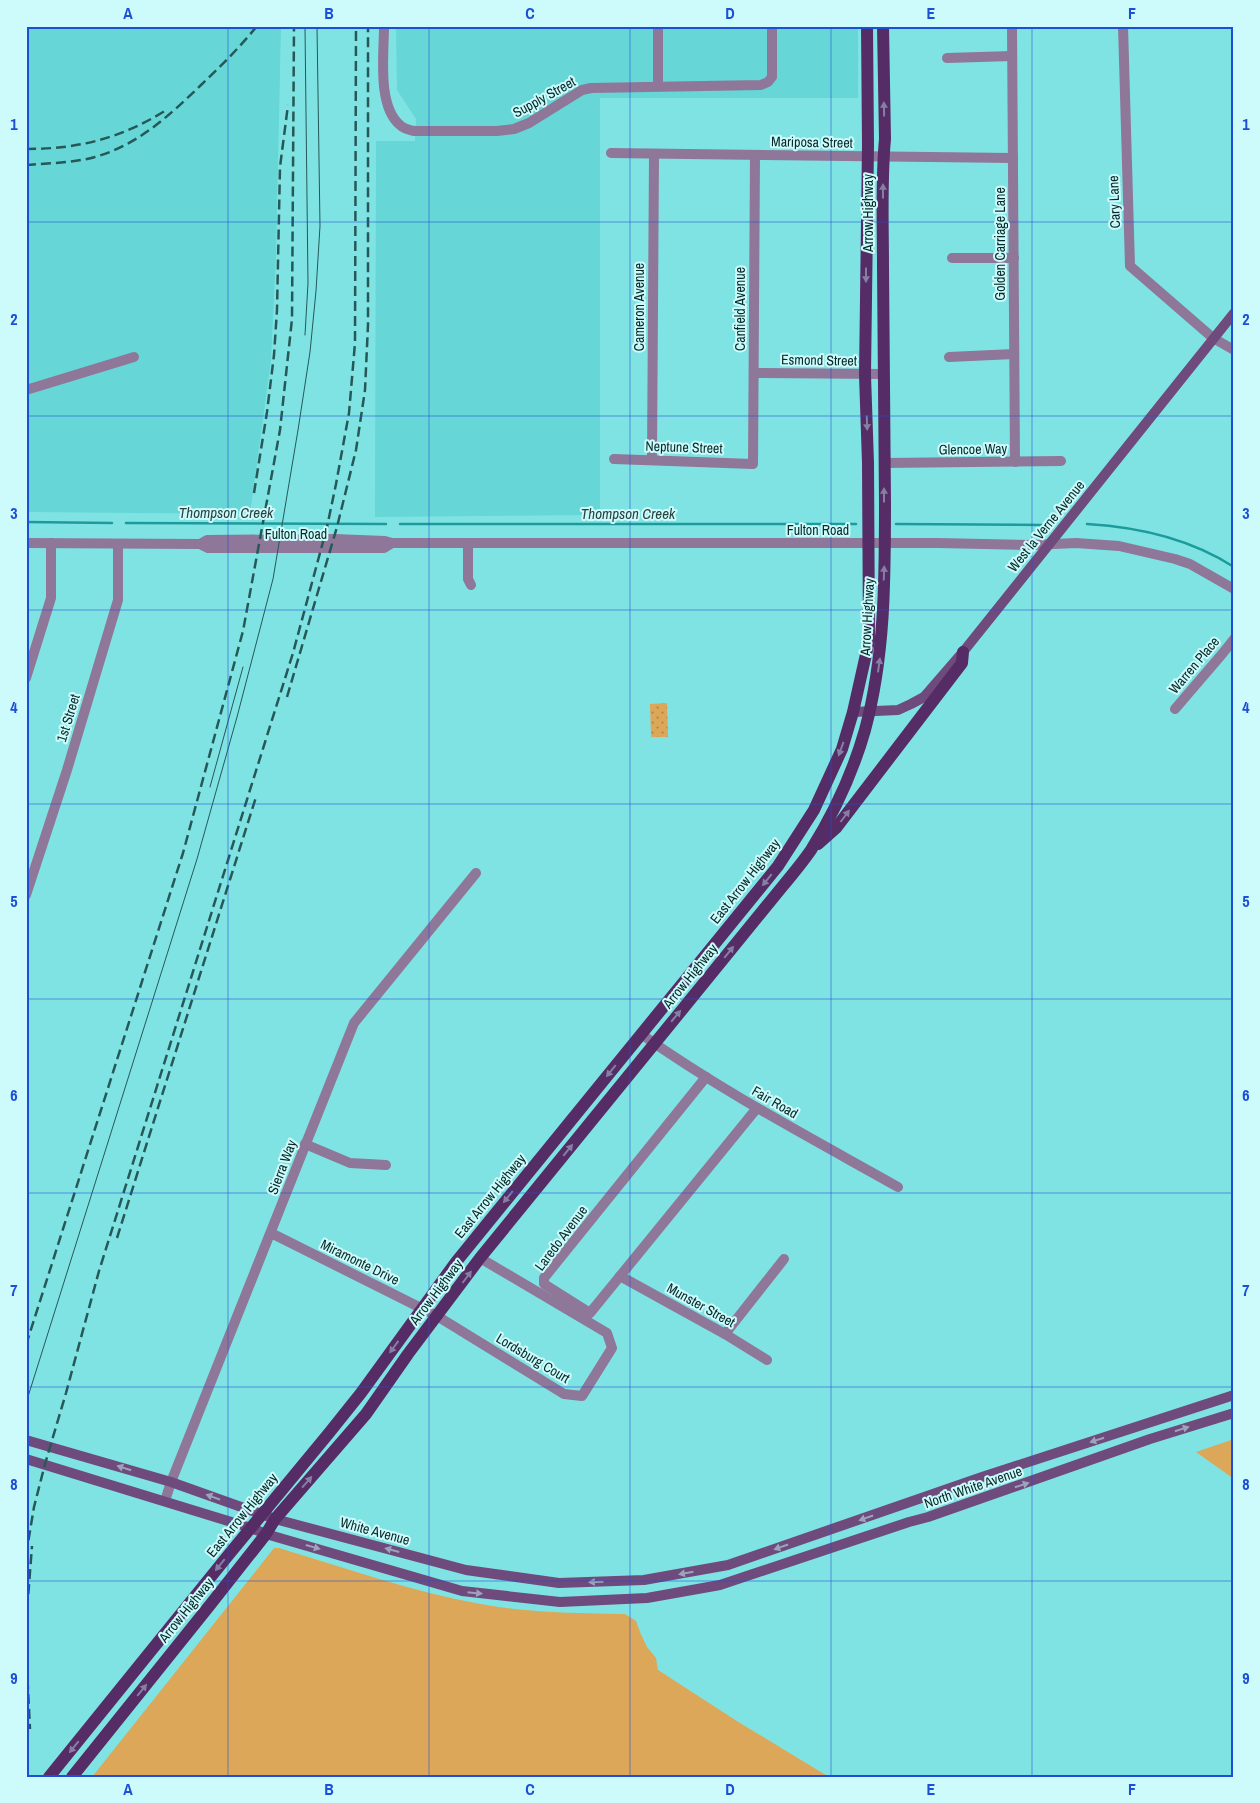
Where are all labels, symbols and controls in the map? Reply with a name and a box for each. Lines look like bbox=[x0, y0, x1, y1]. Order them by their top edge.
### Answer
text: A bbox=[123, 2, 133, 24]
text: B bbox=[324, 2, 334, 24]
text: C bbox=[525, 2, 535, 24]
text: D bbox=[725, 2, 735, 24]
text: E bbox=[927, 2, 936, 24]
text: F bbox=[1128, 2, 1136, 24]
street label: Supply Street bbox=[509, 72, 579, 122]
one-way arrow bbox=[880, 101, 888, 117]
text: 1 bbox=[10, 113, 18, 135]
text: 1 bbox=[1242, 113, 1250, 135]
street label: Mariposa Street bbox=[771, 132, 853, 152]
street label: Arrow Highway bbox=[859, 174, 877, 253]
street label: Cary Lane bbox=[1104, 175, 1124, 229]
one-way arrow bbox=[879, 183, 887, 199]
street label: Golden Carriage Lane bbox=[991, 187, 1009, 301]
street label: Cameron Avenue bbox=[630, 263, 648, 351]
street label: Canfield Avenue bbox=[731, 267, 749, 351]
one-way arrow bbox=[862, 268, 870, 284]
text: 2 bbox=[10, 308, 18, 330]
text: 2 bbox=[1242, 308, 1250, 330]
street label: Esmond Street bbox=[781, 350, 857, 370]
one-way arrow bbox=[863, 415, 871, 431]
street label: Neptune Street bbox=[645, 437, 723, 457]
street label: Glencoe Way bbox=[939, 439, 1008, 459]
street label: West la Verne Avenue bbox=[1004, 477, 1088, 575]
one-way arrow bbox=[880, 487, 888, 503]
text: 3 bbox=[10, 502, 18, 524]
water label: Thompson Creek bbox=[179, 502, 274, 523]
text: 3 bbox=[1242, 502, 1250, 524]
water label: Thompson Creek bbox=[581, 503, 676, 524]
street label: Fulton Road bbox=[787, 521, 849, 539]
street label: Fulton Road bbox=[265, 525, 327, 543]
one-way arrow bbox=[880, 565, 888, 581]
street label: Arrow Highway bbox=[856, 577, 878, 657]
street label: Warren Place bbox=[1165, 633, 1223, 697]
one-way arrow bbox=[875, 656, 883, 672]
street label: 1st Street bbox=[52, 692, 84, 744]
text: 4 bbox=[10, 696, 18, 718]
text: 4 bbox=[1242, 696, 1250, 718]
one-way arrow bbox=[837, 742, 844, 757]
one-way arrow bbox=[839, 810, 850, 823]
street label: East Arrow Highway bbox=[706, 835, 784, 927]
one-way arrow bbox=[761, 873, 772, 886]
text: 5 bbox=[10, 890, 18, 912]
text: 5 bbox=[1242, 890, 1250, 912]
street label: Arrow Highway bbox=[658, 940, 722, 1013]
one-way arrow bbox=[724, 945, 735, 958]
one-way arrow bbox=[671, 1010, 682, 1023]
one-way arrow bbox=[605, 1065, 616, 1078]
street label: Fair Road bbox=[749, 1082, 801, 1122]
text: 6 bbox=[10, 1084, 18, 1106]
text: 6 bbox=[1242, 1084, 1250, 1106]
street label: Sierra Way bbox=[263, 1137, 301, 1197]
one-way arrow bbox=[562, 1144, 573, 1157]
street label: East Arrow Highway bbox=[450, 1150, 530, 1242]
one-way arrow bbox=[503, 1191, 514, 1204]
street label: Laredo Avenue bbox=[531, 1202, 591, 1274]
street label: Miramonte Drive bbox=[318, 1235, 402, 1289]
street label: Arrow Highway bbox=[405, 1255, 467, 1329]
one-way arrow bbox=[461, 1271, 472, 1284]
text: 7 bbox=[10, 1279, 18, 1301]
street label: Munster Street bbox=[664, 1279, 738, 1331]
text: 7 bbox=[1242, 1279, 1250, 1301]
street label: Lordsburg Court bbox=[493, 1329, 573, 1387]
one-way arrow bbox=[389, 1340, 399, 1354]
one-way arrow bbox=[1175, 1425, 1190, 1433]
one-way arrow bbox=[1090, 1436, 1105, 1444]
street label: North White Avenue bbox=[922, 1462, 1024, 1512]
one-way arrow bbox=[116, 1463, 131, 1471]
street label: East Arrow Highway bbox=[202, 1469, 282, 1561]
text: 8 bbox=[10, 1473, 18, 1495]
text: 8 bbox=[1242, 1473, 1250, 1495]
one-way arrow bbox=[302, 1475, 313, 1488]
one-way arrow bbox=[1014, 1481, 1029, 1488]
one-way arrow bbox=[205, 1493, 220, 1501]
street label: White Avenue bbox=[338, 1513, 412, 1549]
one-way arrow bbox=[858, 1515, 873, 1523]
one-way arrow bbox=[305, 1544, 320, 1552]
one-way arrow bbox=[773, 1544, 788, 1551]
one-way arrow bbox=[385, 1546, 400, 1554]
one-way arrow bbox=[215, 1559, 226, 1572]
one-way arrow bbox=[678, 1569, 694, 1577]
street label: Arrow Highway bbox=[154, 1574, 218, 1647]
one-way arrow bbox=[587, 1578, 603, 1586]
one-way arrow bbox=[467, 1589, 483, 1597]
text: 9 bbox=[10, 1667, 18, 1689]
text: 9 bbox=[1242, 1667, 1250, 1689]
one-way arrow bbox=[136, 1684, 147, 1697]
one-way arrow bbox=[68, 1740, 79, 1753]
text: A bbox=[123, 1778, 133, 1800]
text: B bbox=[324, 1778, 334, 1800]
text: C bbox=[525, 1778, 535, 1800]
text: D bbox=[725, 1778, 735, 1800]
text: E bbox=[927, 1778, 936, 1800]
text: F bbox=[1128, 1778, 1136, 1800]

